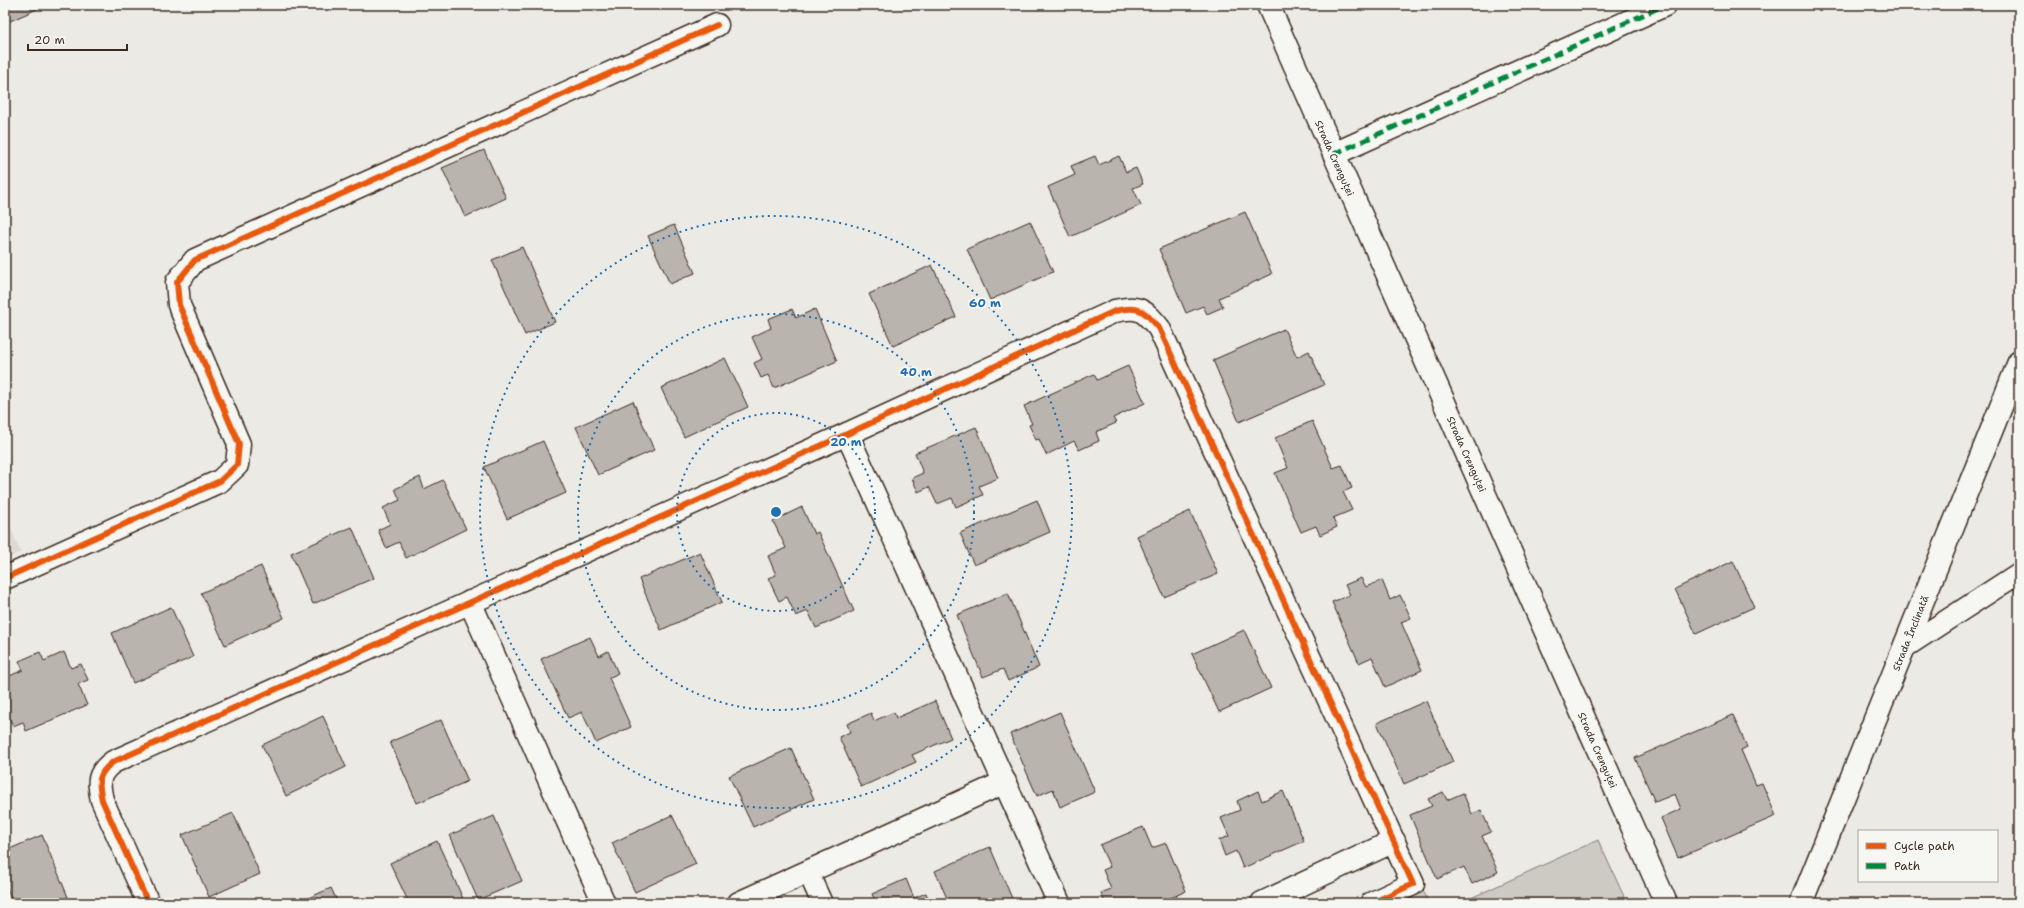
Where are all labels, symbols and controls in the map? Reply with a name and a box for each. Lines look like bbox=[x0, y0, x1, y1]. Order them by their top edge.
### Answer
scale bar bbox=[28, 26, 127, 52]
text: 20 m bbox=[34, 32, 65, 48]
street label: Strada Crenguței bbox=[1311, 118, 1357, 199]
text: 60 m bbox=[969, 295, 1001, 311]
text: 40 m bbox=[900, 364, 932, 380]
street label: Strada Crenguței bbox=[1443, 414, 1489, 495]
text: 20 m bbox=[830, 434, 862, 450]
centre of rings bbox=[769, 505, 783, 519]
street label: Strada Înclinată bbox=[1889, 593, 1932, 673]
street label: Strada Crenguței bbox=[1574, 710, 1620, 791]
legend bbox=[1858, 830, 1998, 882]
text: Cycle path bbox=[1894, 838, 1955, 854]
text: Path bbox=[1894, 858, 1920, 874]

